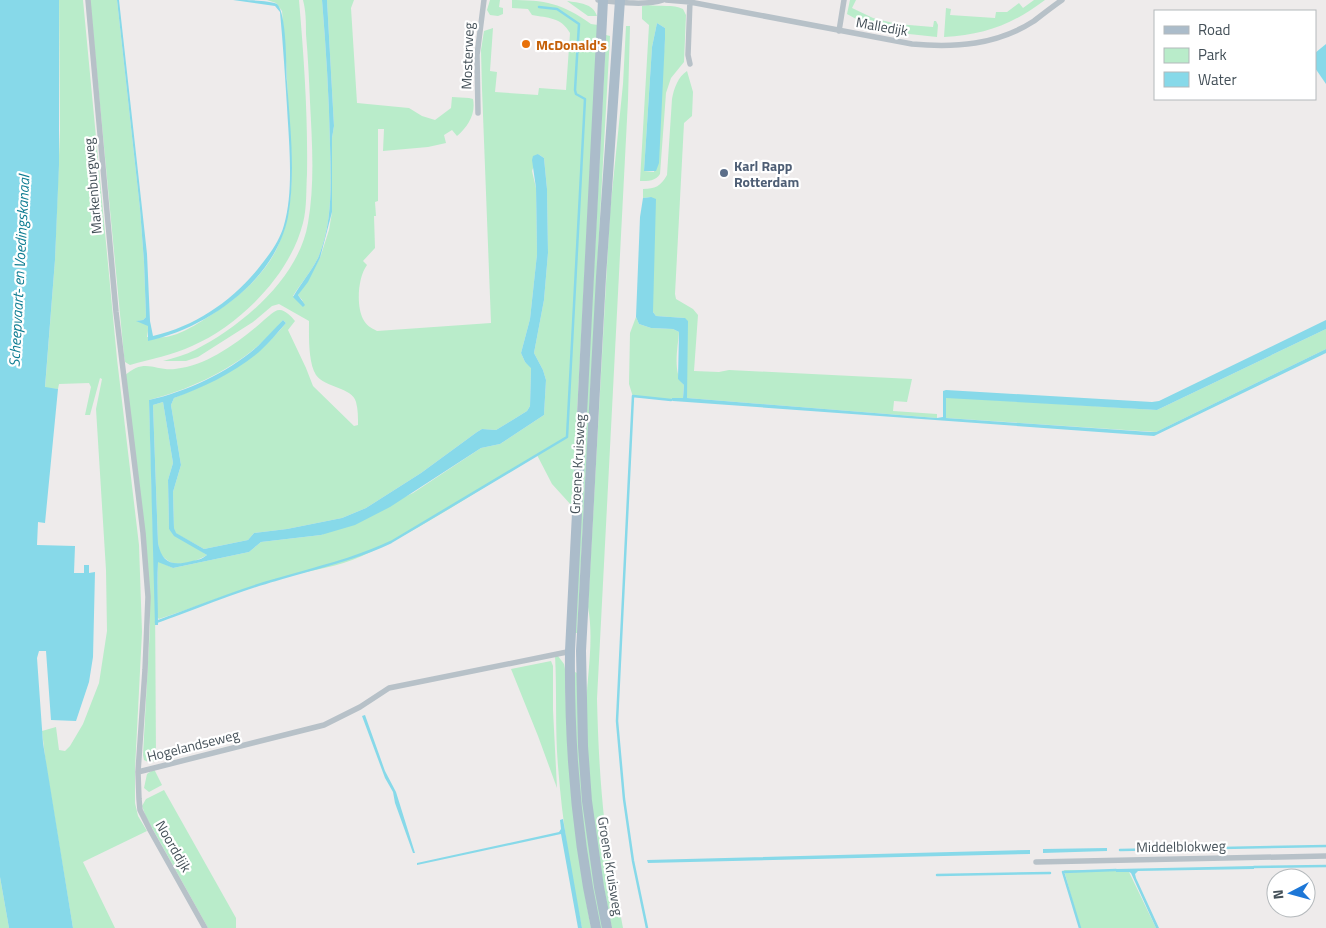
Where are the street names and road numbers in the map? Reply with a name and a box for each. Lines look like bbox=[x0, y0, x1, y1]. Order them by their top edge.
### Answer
street label: Malledijk bbox=[854, 11, 910, 41]
street label: Mosterweg bbox=[455, 22, 479, 90]
street label: Markenburgweg bbox=[77, 137, 107, 235]
street label: Groene Kruisweg bbox=[564, 413, 590, 515]
street label: Hogelandseweg bbox=[145, 723, 241, 767]
street label: Groene Kruisweg bbox=[593, 815, 629, 917]
street label: Noorddijk bbox=[151, 816, 197, 876]
street label: Middelblokweg bbox=[1136, 835, 1226, 857]

